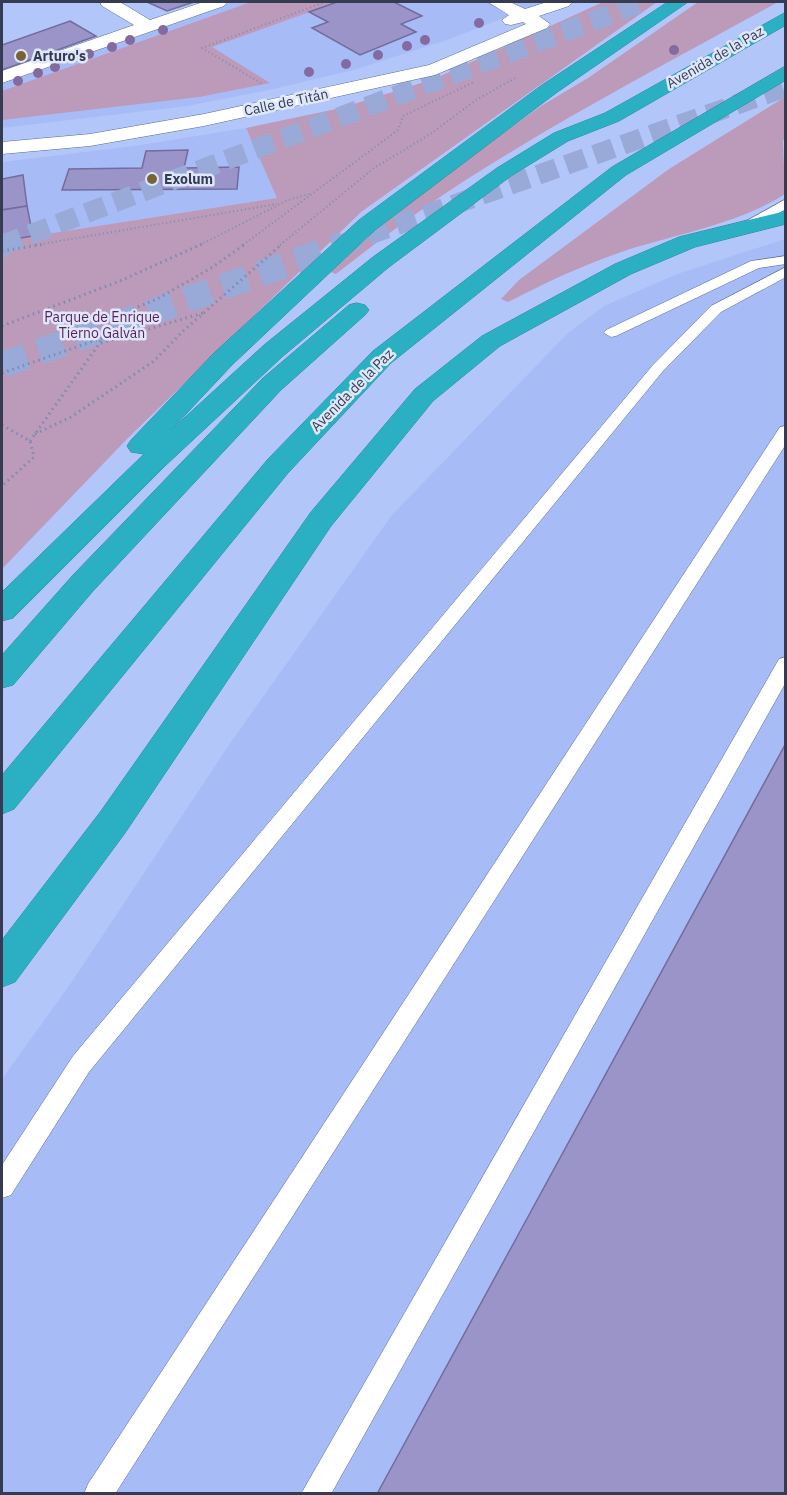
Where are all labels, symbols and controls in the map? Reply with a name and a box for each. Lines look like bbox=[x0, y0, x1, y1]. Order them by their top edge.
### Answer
street label: Avenida de la Paz bbox=[663, 22, 767, 92]
place label: Arturo's bbox=[33, 47, 86, 65]
marker: Arturo's bbox=[14, 49, 28, 63]
street label: Calle de Titán bbox=[242, 84, 330, 120]
place label: Exolum bbox=[164, 170, 213, 188]
marker: Exolum bbox=[145, 172, 159, 186]
park label: Parque de Enrique Tierno Galván bbox=[44, 308, 160, 342]
street label: Avenida de la Paz bbox=[307, 345, 397, 435]

